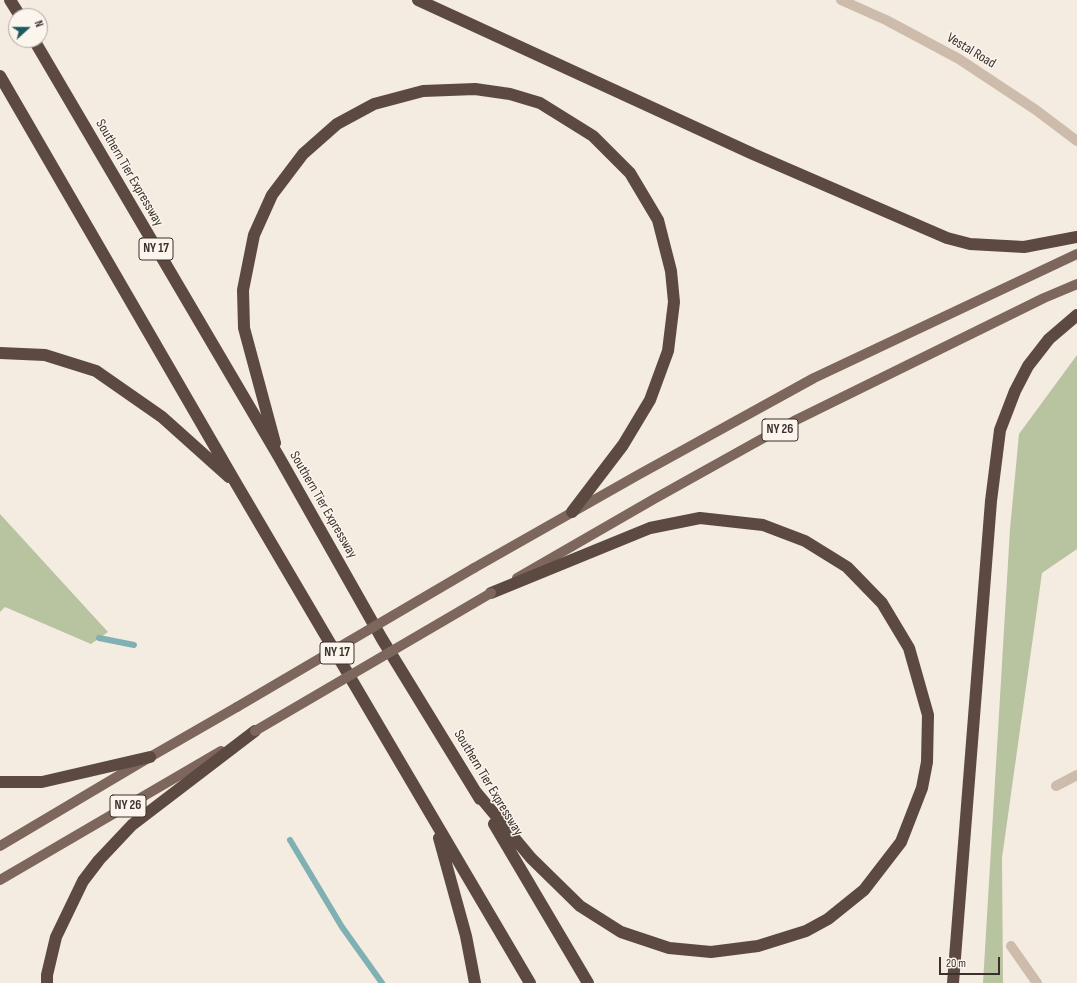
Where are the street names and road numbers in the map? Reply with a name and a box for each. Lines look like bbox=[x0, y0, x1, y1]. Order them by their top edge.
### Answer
street label: Vestal Road bbox=[943, 30, 999, 72]
street label: Southern Tier Expressway bbox=[92, 117, 166, 229]
road number: NY 17 bbox=[139, 238, 173, 260]
road number: NY 26 bbox=[762, 419, 798, 441]
street label: Southern Tier Expressway bbox=[286, 449, 360, 561]
road number: NY 17 bbox=[320, 642, 354, 664]
street label: Southern Tier Expressway bbox=[450, 727, 526, 839]
road number: NY 26 bbox=[110, 795, 146, 817]

